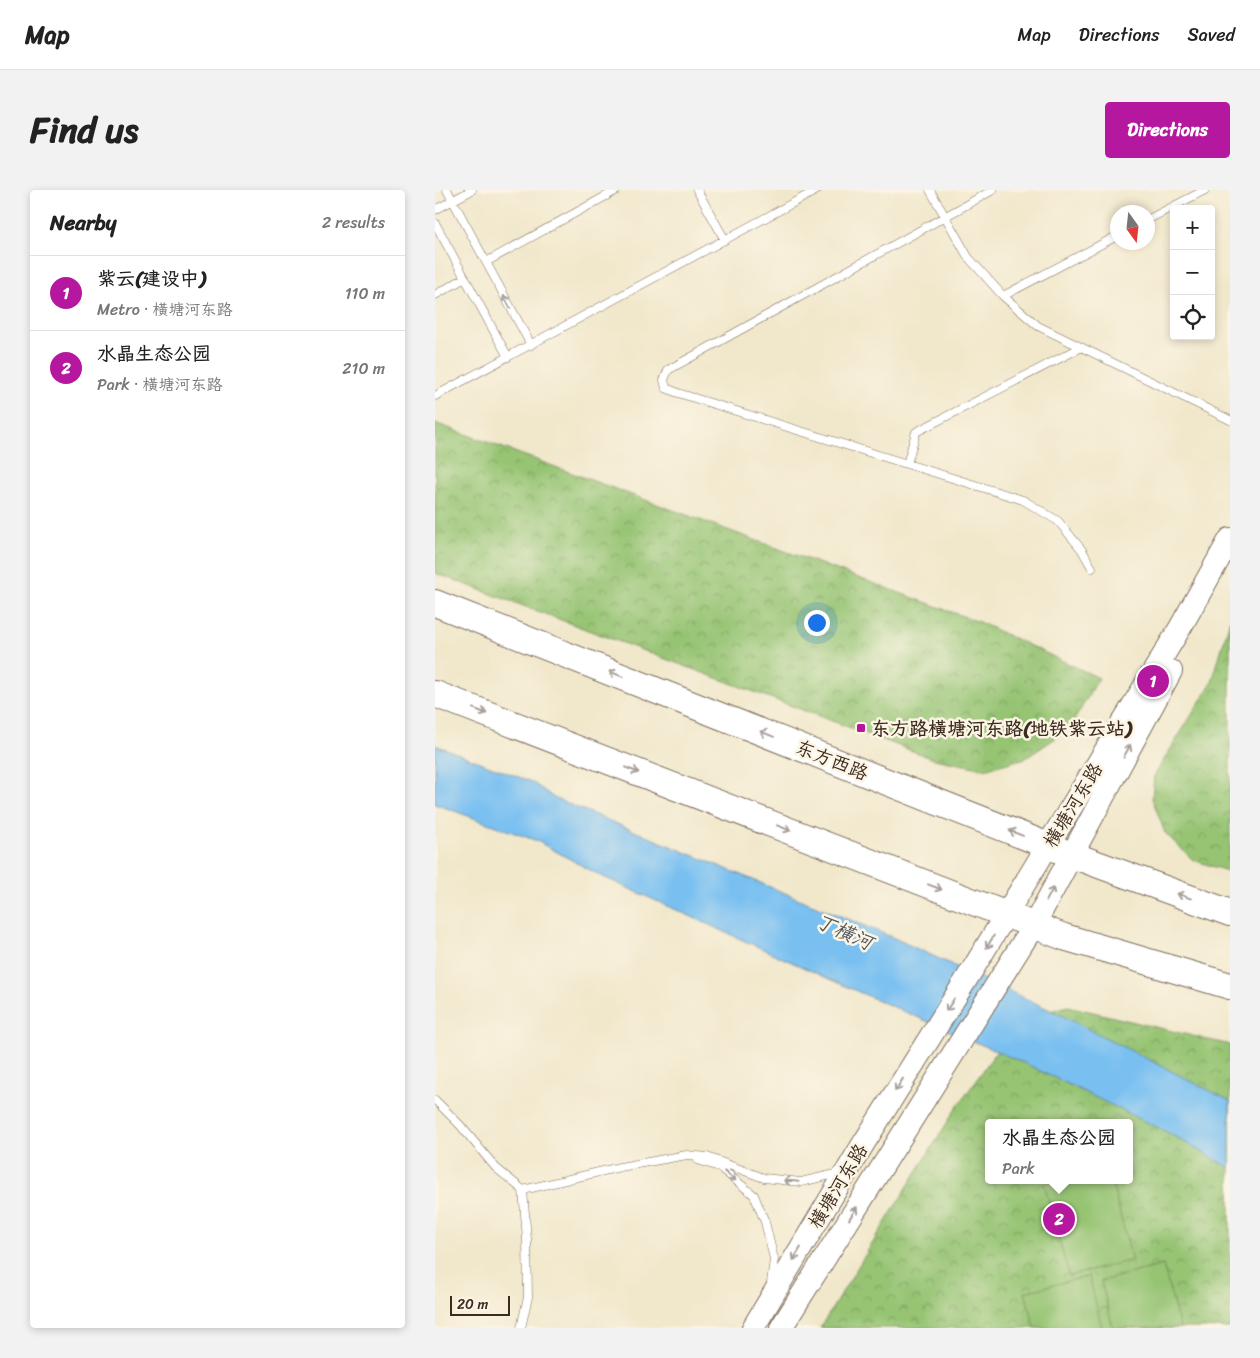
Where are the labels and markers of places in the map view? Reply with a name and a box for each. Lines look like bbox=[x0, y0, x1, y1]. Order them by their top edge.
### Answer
pin: 1 bbox=[1137, 662, 1169, 700]
place label: 东方路横塘河东路(地铁紫云站) bbox=[871, 712, 1133, 745]
marker: 东方路横塘河东路(地铁紫云站) bbox=[855, 722, 867, 734]
pin: 2 bbox=[1043, 1200, 1075, 1238]

